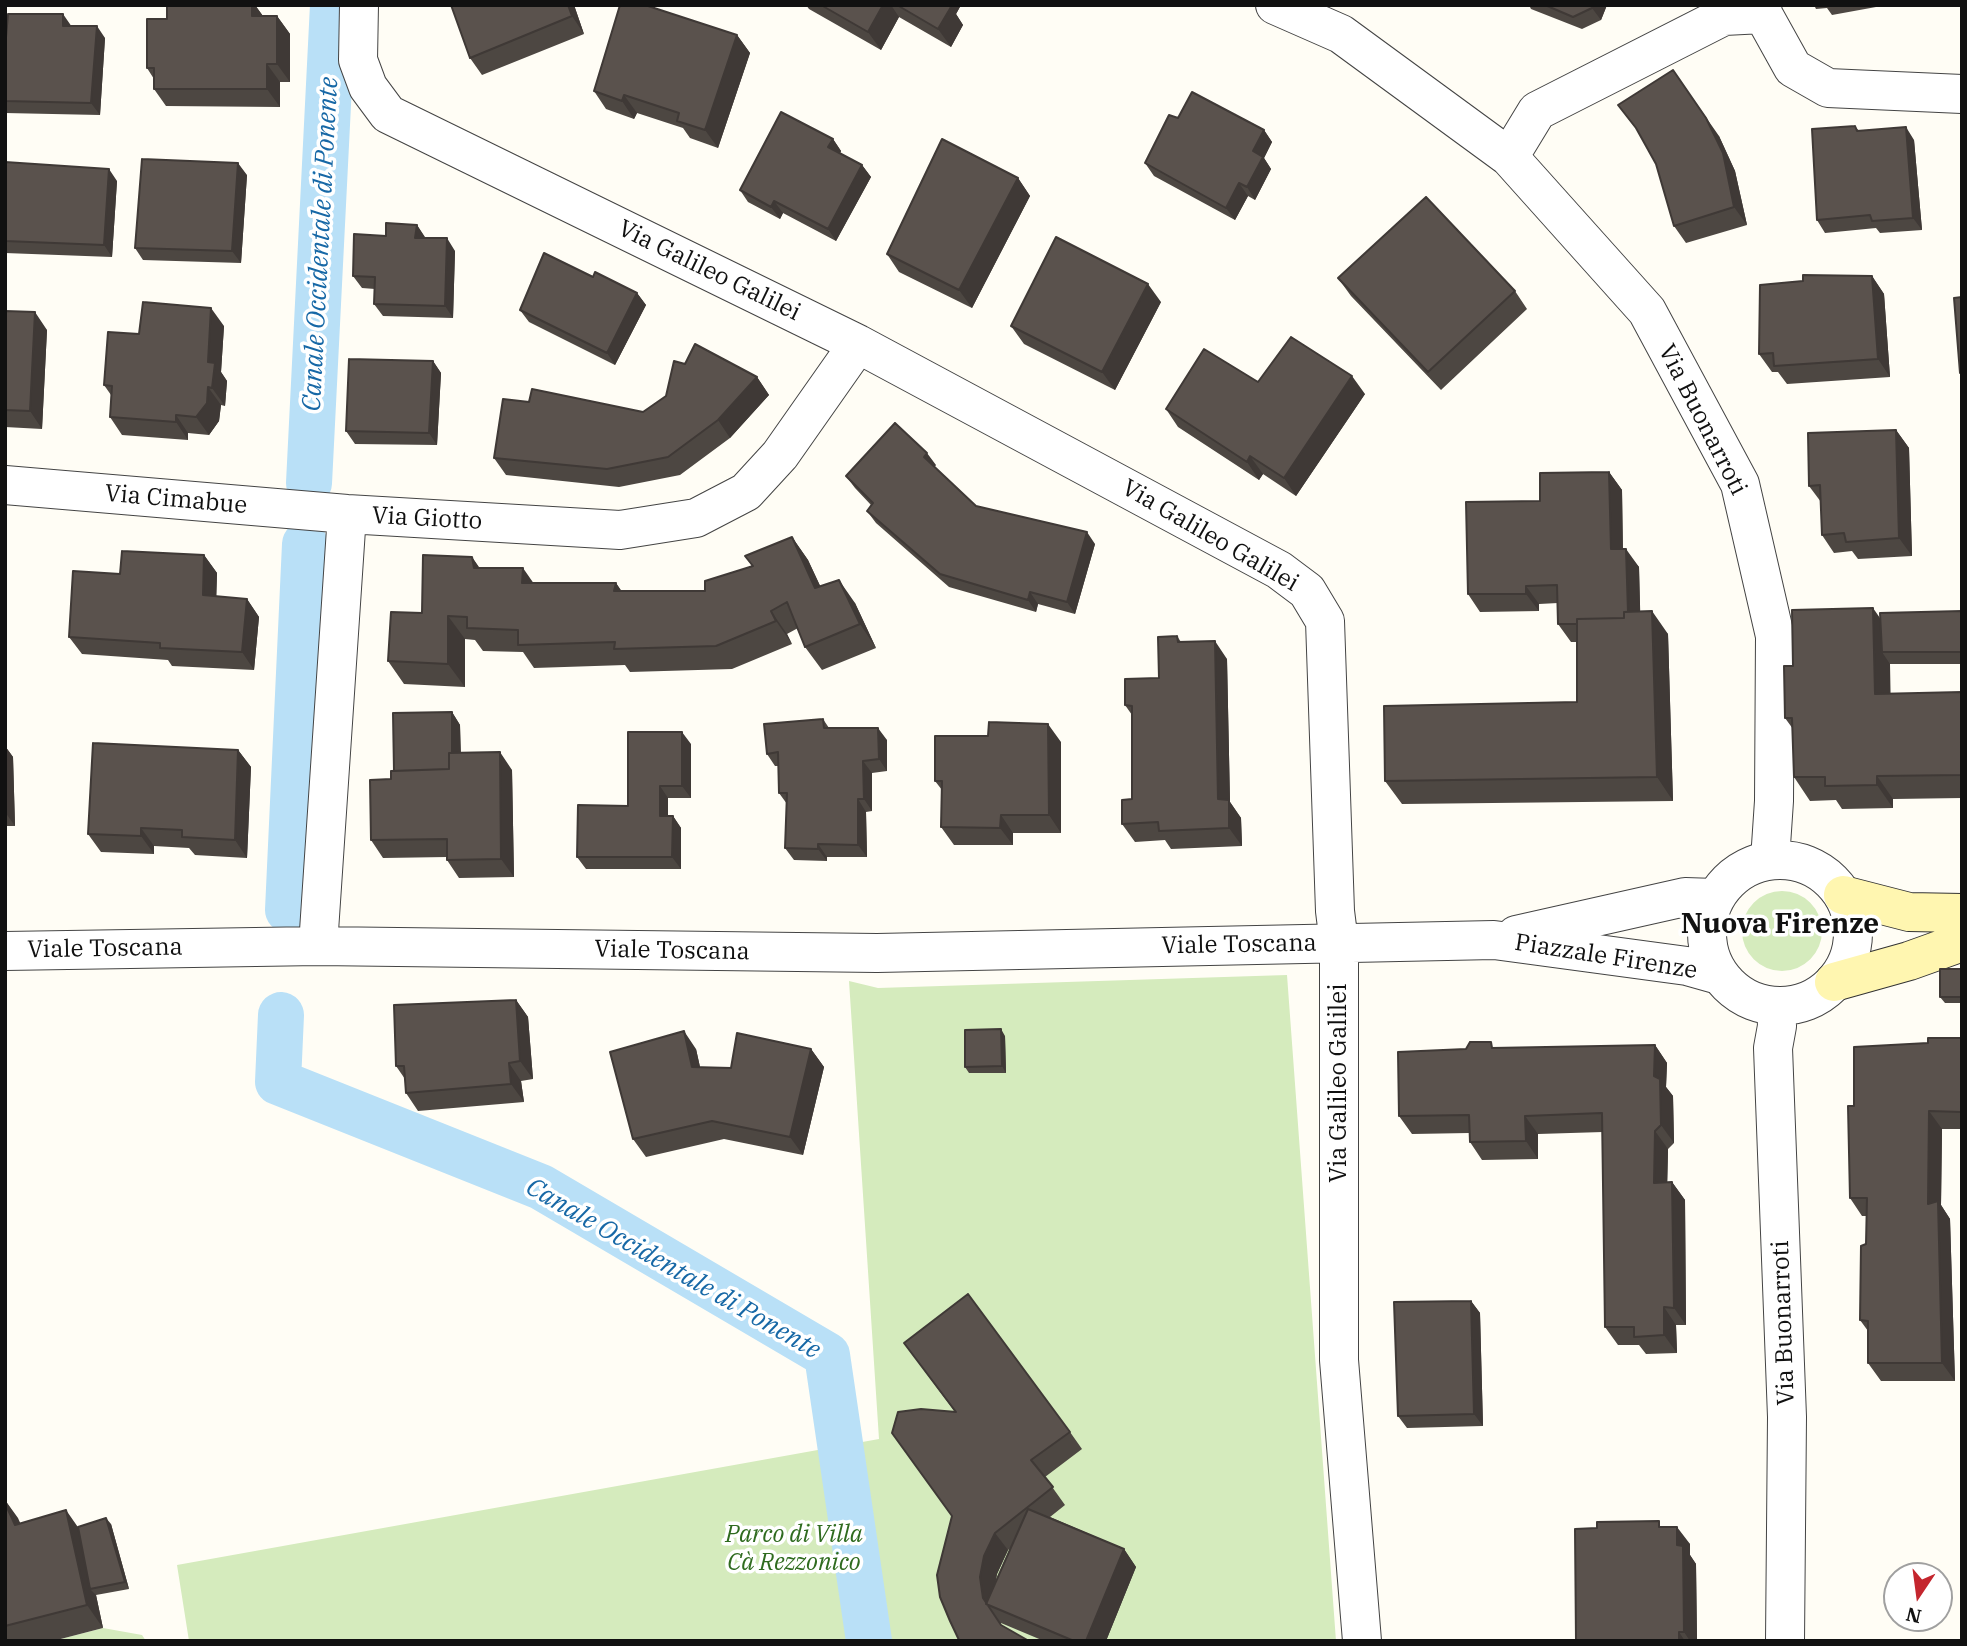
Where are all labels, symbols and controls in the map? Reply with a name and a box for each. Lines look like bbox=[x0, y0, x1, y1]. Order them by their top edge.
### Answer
water label: Canale Occidentale di Ponente bbox=[297, 76, 345, 412]
street label: Via Galileo Galilei bbox=[613, 214, 805, 328]
street label: Via Buonarroti bbox=[1652, 340, 1752, 500]
street label: Via Galileo Galilei bbox=[1117, 474, 1303, 598]
street label: Via Cimabue bbox=[104, 479, 248, 521]
street label: Via Giotto bbox=[371, 502, 483, 536]
district label: Nuova Firenze bbox=[1681, 908, 1879, 942]
street label: Piazzale Firenze bbox=[1513, 928, 1699, 986]
street label: Viale Toscana bbox=[1161, 929, 1317, 961]
street label: Viale Toscana bbox=[27, 933, 183, 965]
street label: Viale Toscana bbox=[594, 935, 750, 967]
street label: Via Galileo Galilei bbox=[1325, 983, 1353, 1183]
water label: Canale Occidentale di Ponente bbox=[520, 1172, 826, 1366]
street label: Via Buonarroti bbox=[1767, 1240, 1801, 1406]
park label: Parco di Villa Cà Rezzonico bbox=[725, 1521, 863, 1577]
north arrow bbox=[1883, 1562, 1953, 1632]
text: N bbox=[1904, 1602, 1924, 1629]

